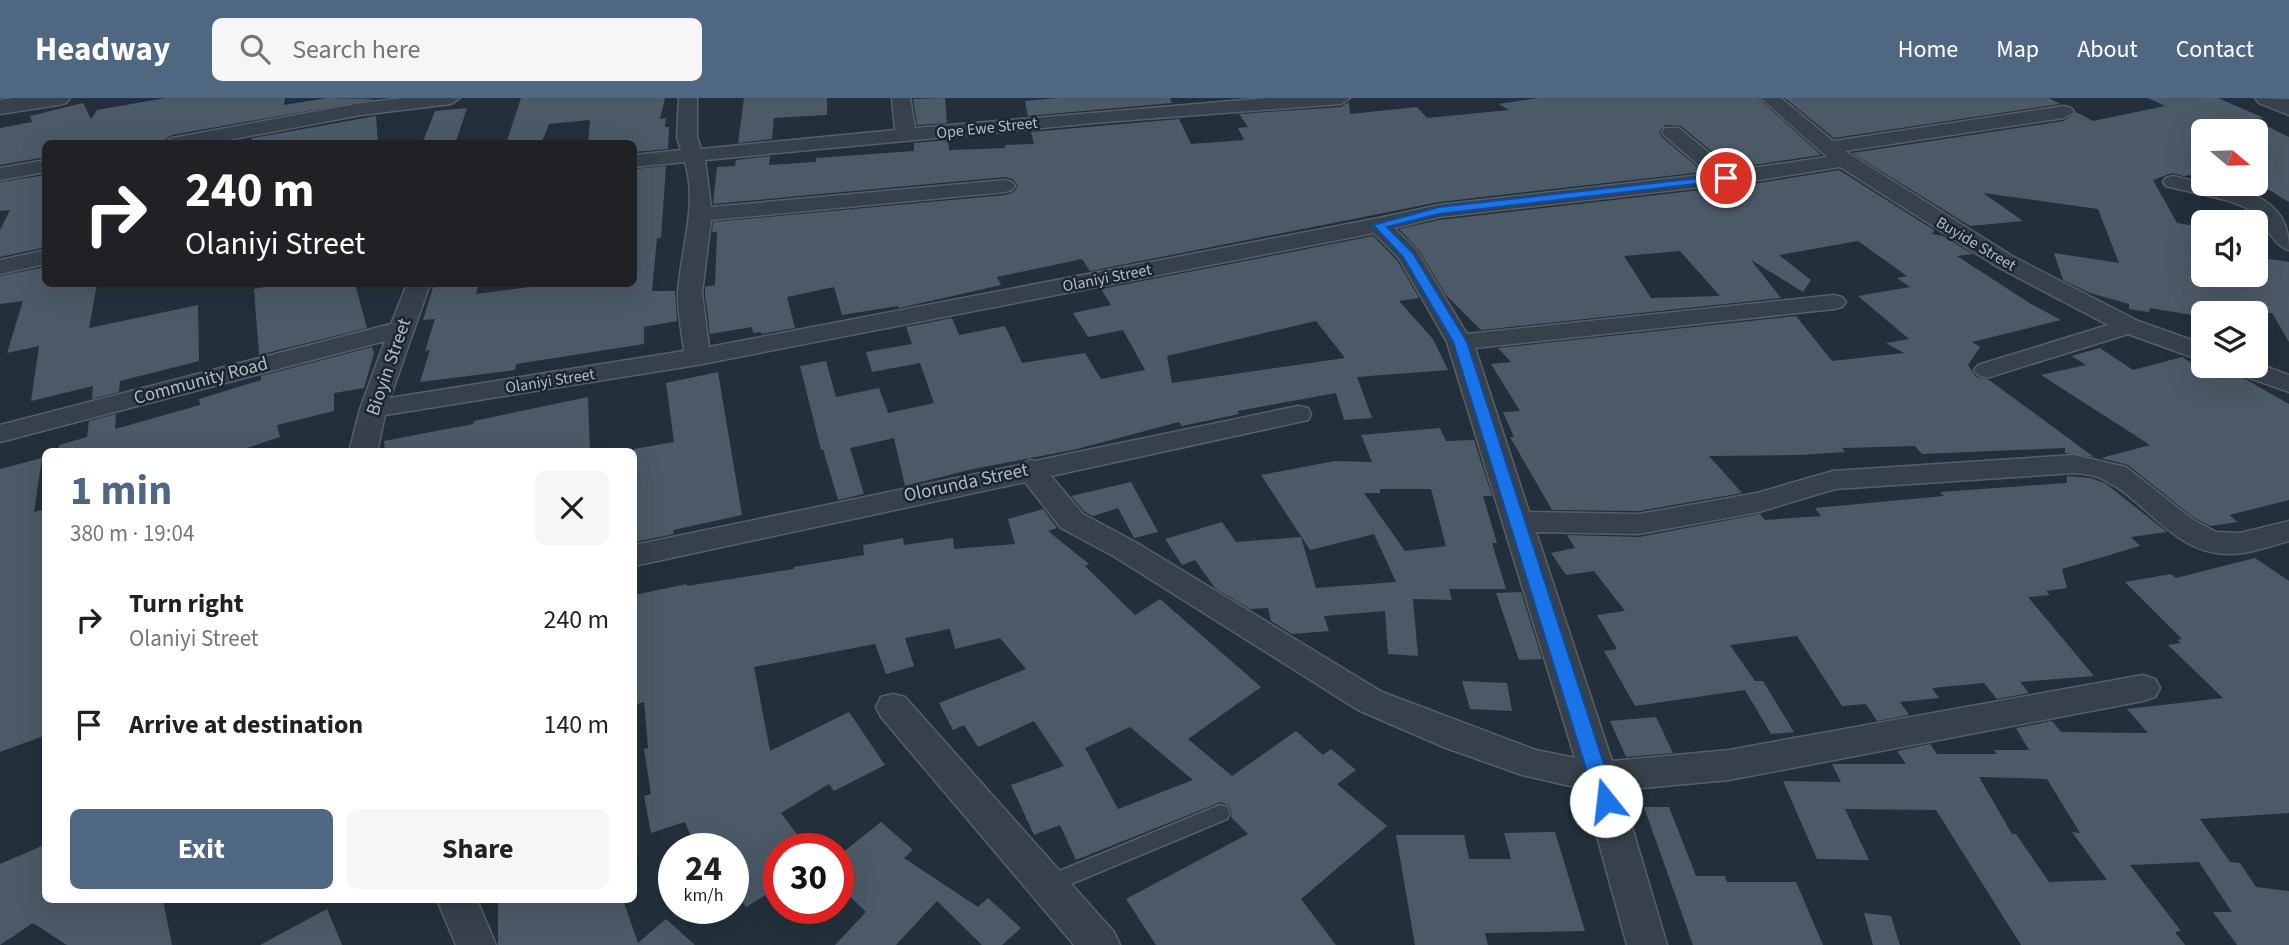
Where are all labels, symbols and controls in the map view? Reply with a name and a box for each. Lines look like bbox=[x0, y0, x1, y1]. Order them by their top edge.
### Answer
search box bbox=[212, 18, 702, 81]
text: Headway bbox=[35, 26, 170, 73]
icon: search bbox=[236, 30, 274, 68]
text: Search here bbox=[292, 31, 420, 68]
text: Home bbox=[1898, 32, 1958, 67]
text: Map bbox=[1996, 32, 2039, 67]
text: About bbox=[2077, 32, 2138, 67]
text: Contact bbox=[2176, 32, 2254, 67]
street label: Ope Ewe Street bbox=[935, 112, 1039, 144]
north arrow bbox=[2191, 119, 2268, 196]
map controls bbox=[2191, 119, 2268, 378]
pin bbox=[1696, 148, 1756, 208]
text: 240 m bbox=[185, 156, 314, 226]
icon: arrive bbox=[1707, 159, 1745, 197]
icon: right bbox=[70, 168, 161, 259]
button: sound bbox=[2191, 210, 2268, 287]
street label: Buyide Street bbox=[1932, 211, 2021, 277]
text: Olaniyi Street bbox=[185, 221, 365, 267]
street label: Olaniyi Street bbox=[1061, 258, 1154, 297]
button: layers bbox=[2191, 301, 2268, 378]
street label: Bioyin Street bbox=[360, 314, 418, 419]
street label: Community Road bbox=[131, 350, 271, 412]
street label: Olaniyi Street bbox=[504, 363, 597, 399]
street label: Olorunda Street bbox=[901, 457, 1031, 509]
text: 1 min bbox=[70, 461, 172, 521]
button: close bbox=[535, 471, 609, 545]
text: 380 m · 19:04 bbox=[70, 517, 194, 550]
text: Turn right bbox=[129, 585, 244, 622]
icon: right bbox=[70, 601, 108, 639]
text: 240 m bbox=[543, 601, 609, 638]
text: Olaniyi Street bbox=[129, 622, 259, 655]
icon: arrive bbox=[70, 706, 108, 744]
text: Arrive at destination bbox=[129, 706, 363, 743]
text: 140 m bbox=[543, 706, 609, 743]
position arrow bbox=[1569, 764, 1643, 838]
button: Exit bbox=[70, 809, 333, 889]
button: Share bbox=[347, 809, 609, 889]
speed limit sign: 30 bbox=[763, 833, 854, 924]
text: 24 bbox=[685, 844, 722, 894]
text: km/h bbox=[684, 883, 723, 908]

